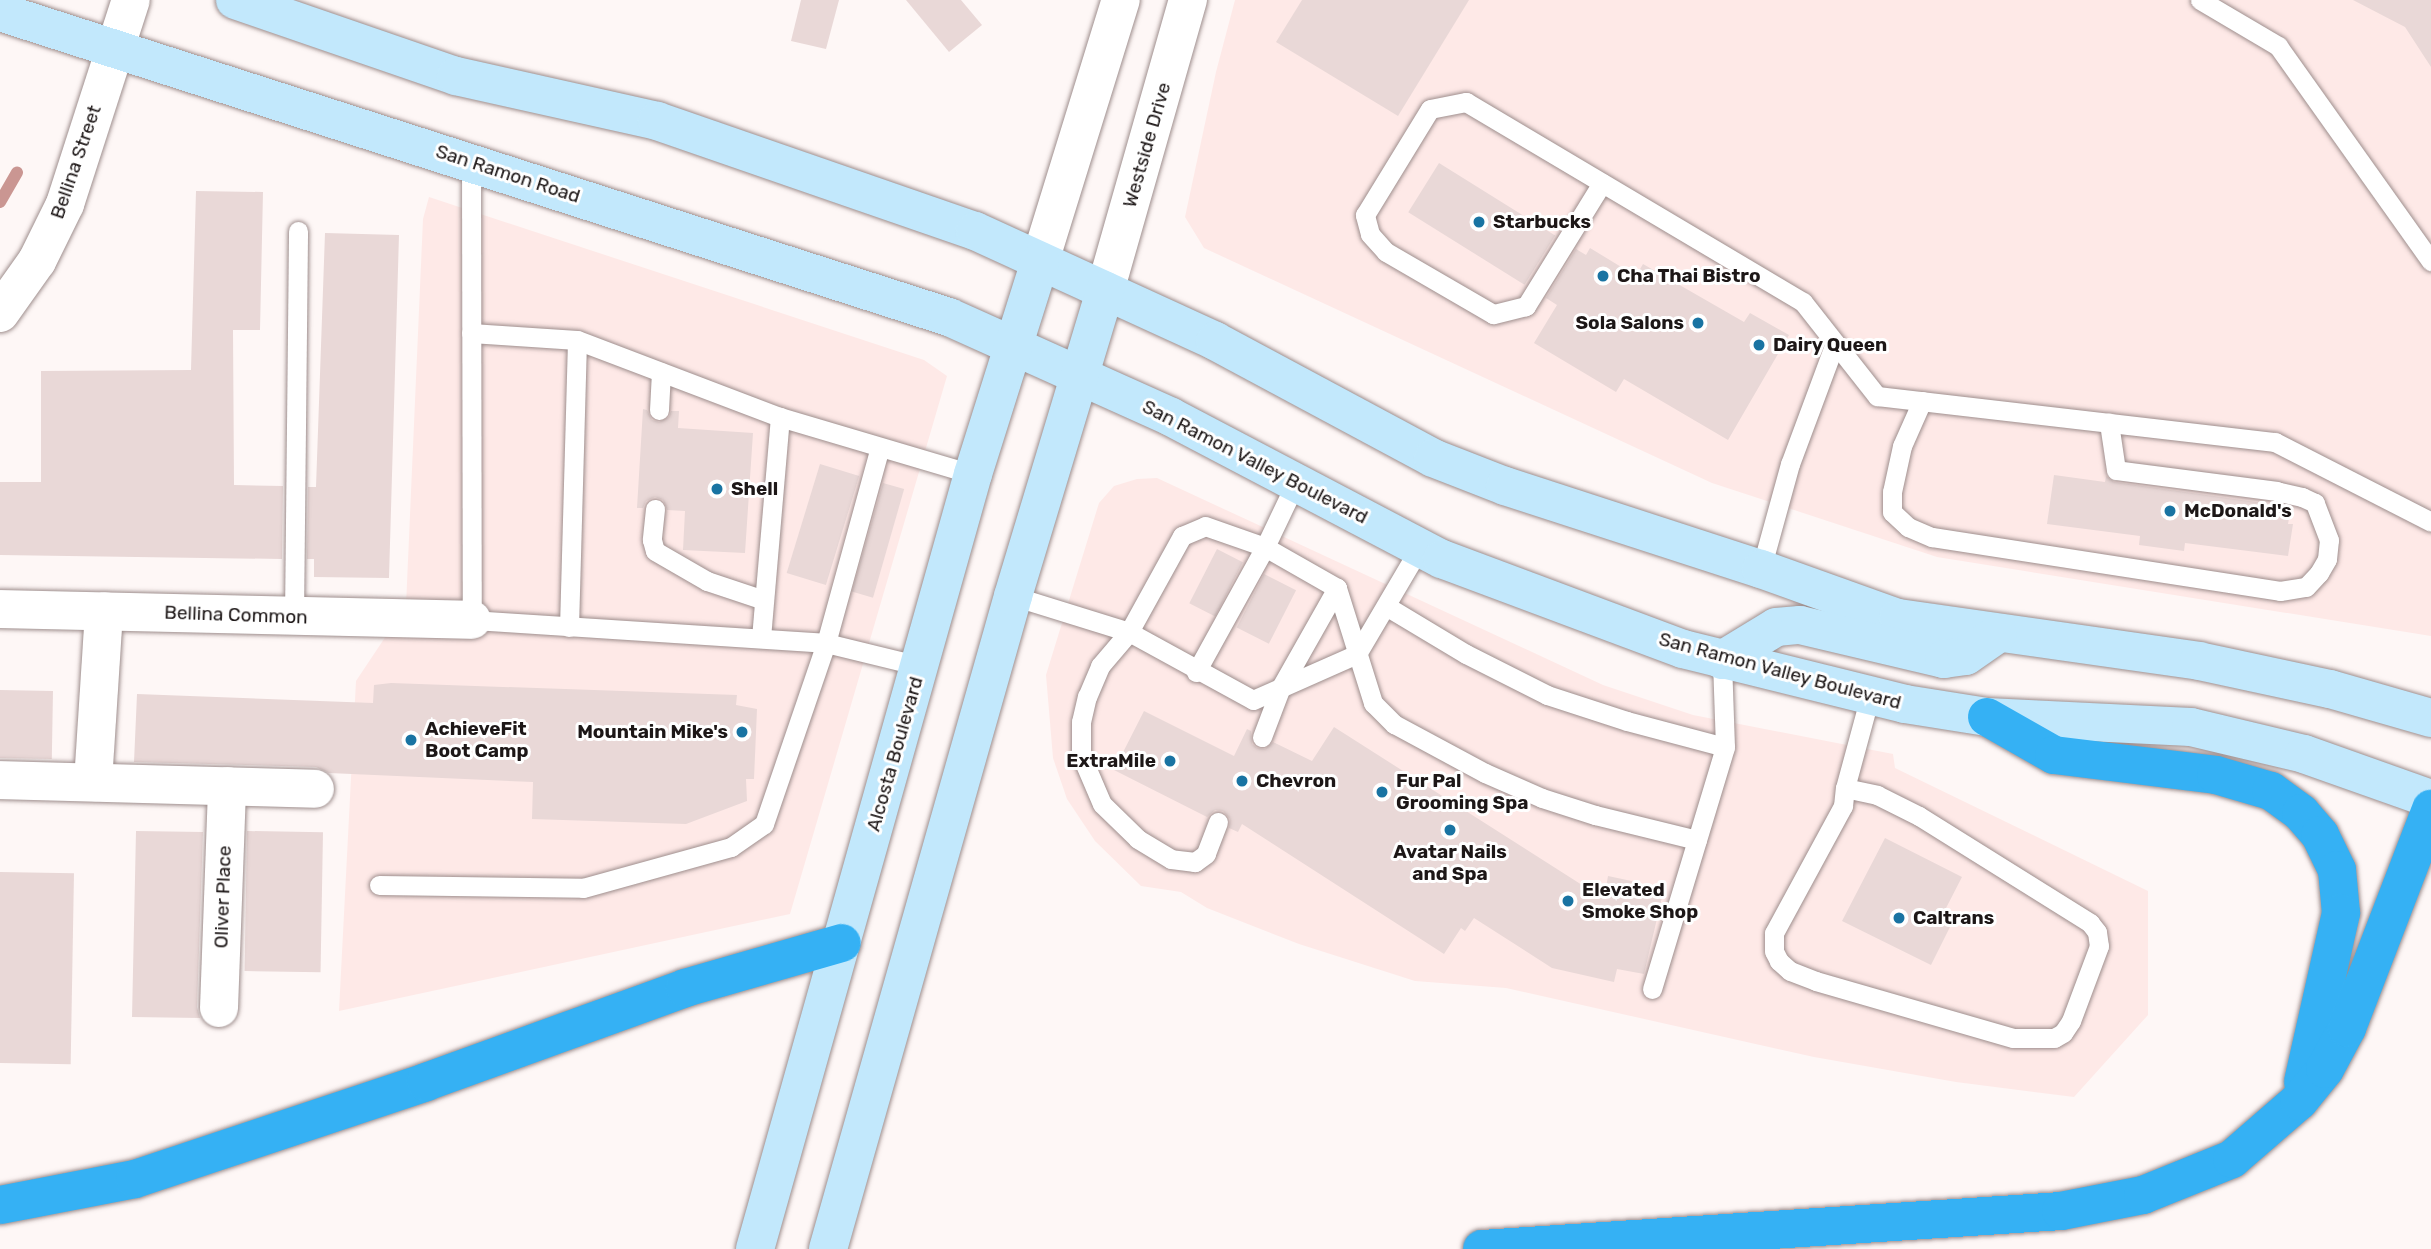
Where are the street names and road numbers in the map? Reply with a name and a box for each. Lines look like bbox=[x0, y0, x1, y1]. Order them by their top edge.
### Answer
street label: Westside Drive bbox=[1118, 80, 1176, 210]
street label: Bellina Street bbox=[46, 102, 106, 222]
street label: San Ramon Road bbox=[433, 140, 583, 208]
street label: San Ramon Valley Boulevard bbox=[1138, 395, 1372, 529]
street label: Bellina Common bbox=[164, 601, 308, 629]
street label: San Ramon Valley Boulevard bbox=[1656, 628, 1904, 714]
street label: Alcosta Boulevard bbox=[862, 674, 928, 834]
street label: Oliver Place bbox=[210, 845, 236, 949]

